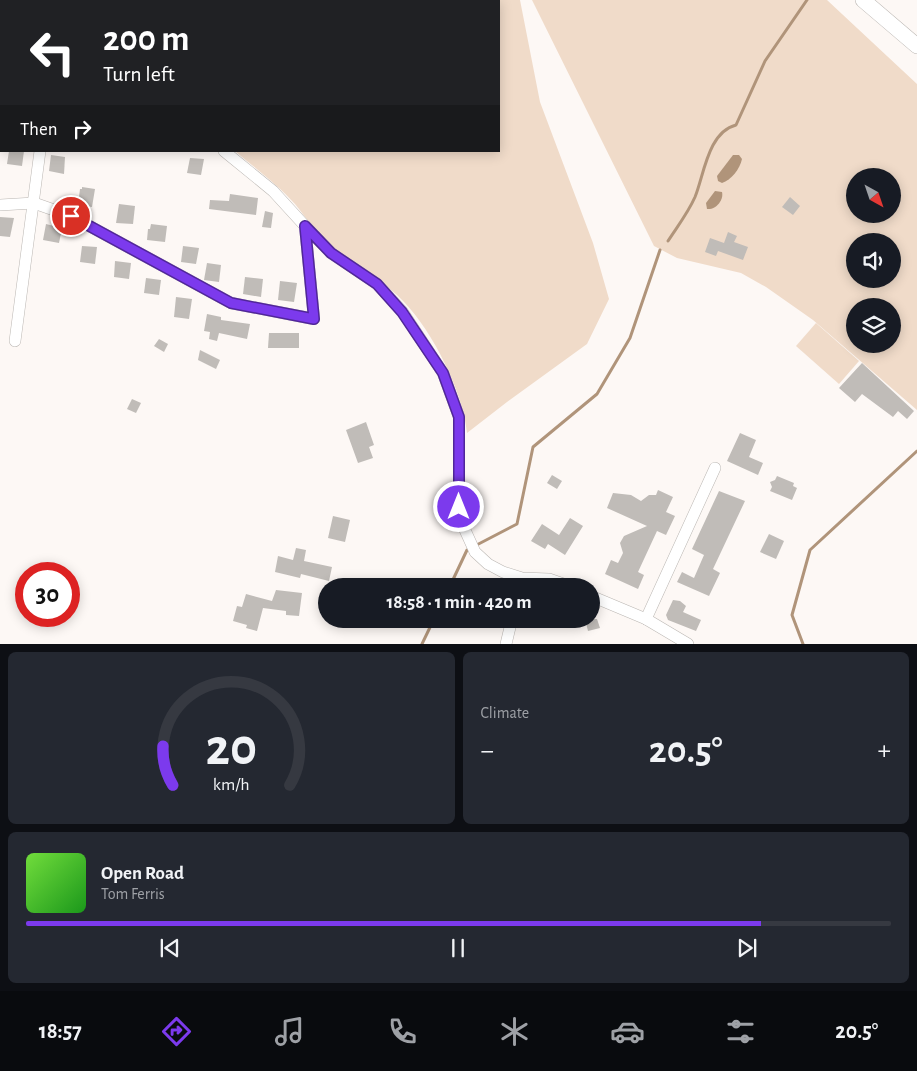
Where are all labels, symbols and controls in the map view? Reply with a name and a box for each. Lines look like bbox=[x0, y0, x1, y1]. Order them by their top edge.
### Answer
icon: left bbox=[20, 20, 85, 85]
text: 200 m bbox=[103, 22, 190, 57]
text: Turn left bbox=[103, 63, 175, 85]
icon: right bbox=[68, 115, 96, 143]
text: Then bbox=[20, 120, 58, 139]
north arrow bbox=[846, 168, 901, 222]
map controls bbox=[846, 168, 901, 353]
pin bbox=[50, 195, 92, 237]
icon: arrive bbox=[57, 202, 85, 230]
button: sound bbox=[846, 233, 901, 288]
button: layers bbox=[846, 298, 901, 353]
position arrow bbox=[432, 480, 484, 532]
speed limit sign: 30 bbox=[15, 562, 80, 627]
text: 18:58 · 1 min · 420 m bbox=[387, 593, 531, 612]
text: Climate bbox=[481, 705, 529, 721]
text: 20 bbox=[205, 722, 257, 774]
text: 20.5° bbox=[649, 732, 723, 770]
text: − bbox=[481, 737, 494, 765]
text: + bbox=[878, 737, 891, 765]
text: km/h bbox=[213, 776, 250, 794]
text: Open Road bbox=[101, 864, 184, 883]
text: Tom Ferris bbox=[101, 886, 165, 902]
icon: previous bbox=[156, 934, 184, 962]
icon: pause bbox=[444, 934, 472, 962]
icon: next bbox=[733, 934, 761, 962]
icon: directions bbox=[159, 1014, 194, 1049]
icon: music bbox=[272, 1014, 307, 1049]
icon: phone bbox=[385, 1014, 420, 1049]
icon: climate bbox=[497, 1014, 532, 1049]
icon: car bbox=[610, 1014, 645, 1049]
icon: filters bbox=[723, 1014, 758, 1049]
text: 18:57 bbox=[39, 1020, 82, 1042]
text: 20.5° bbox=[835, 1020, 878, 1042]

